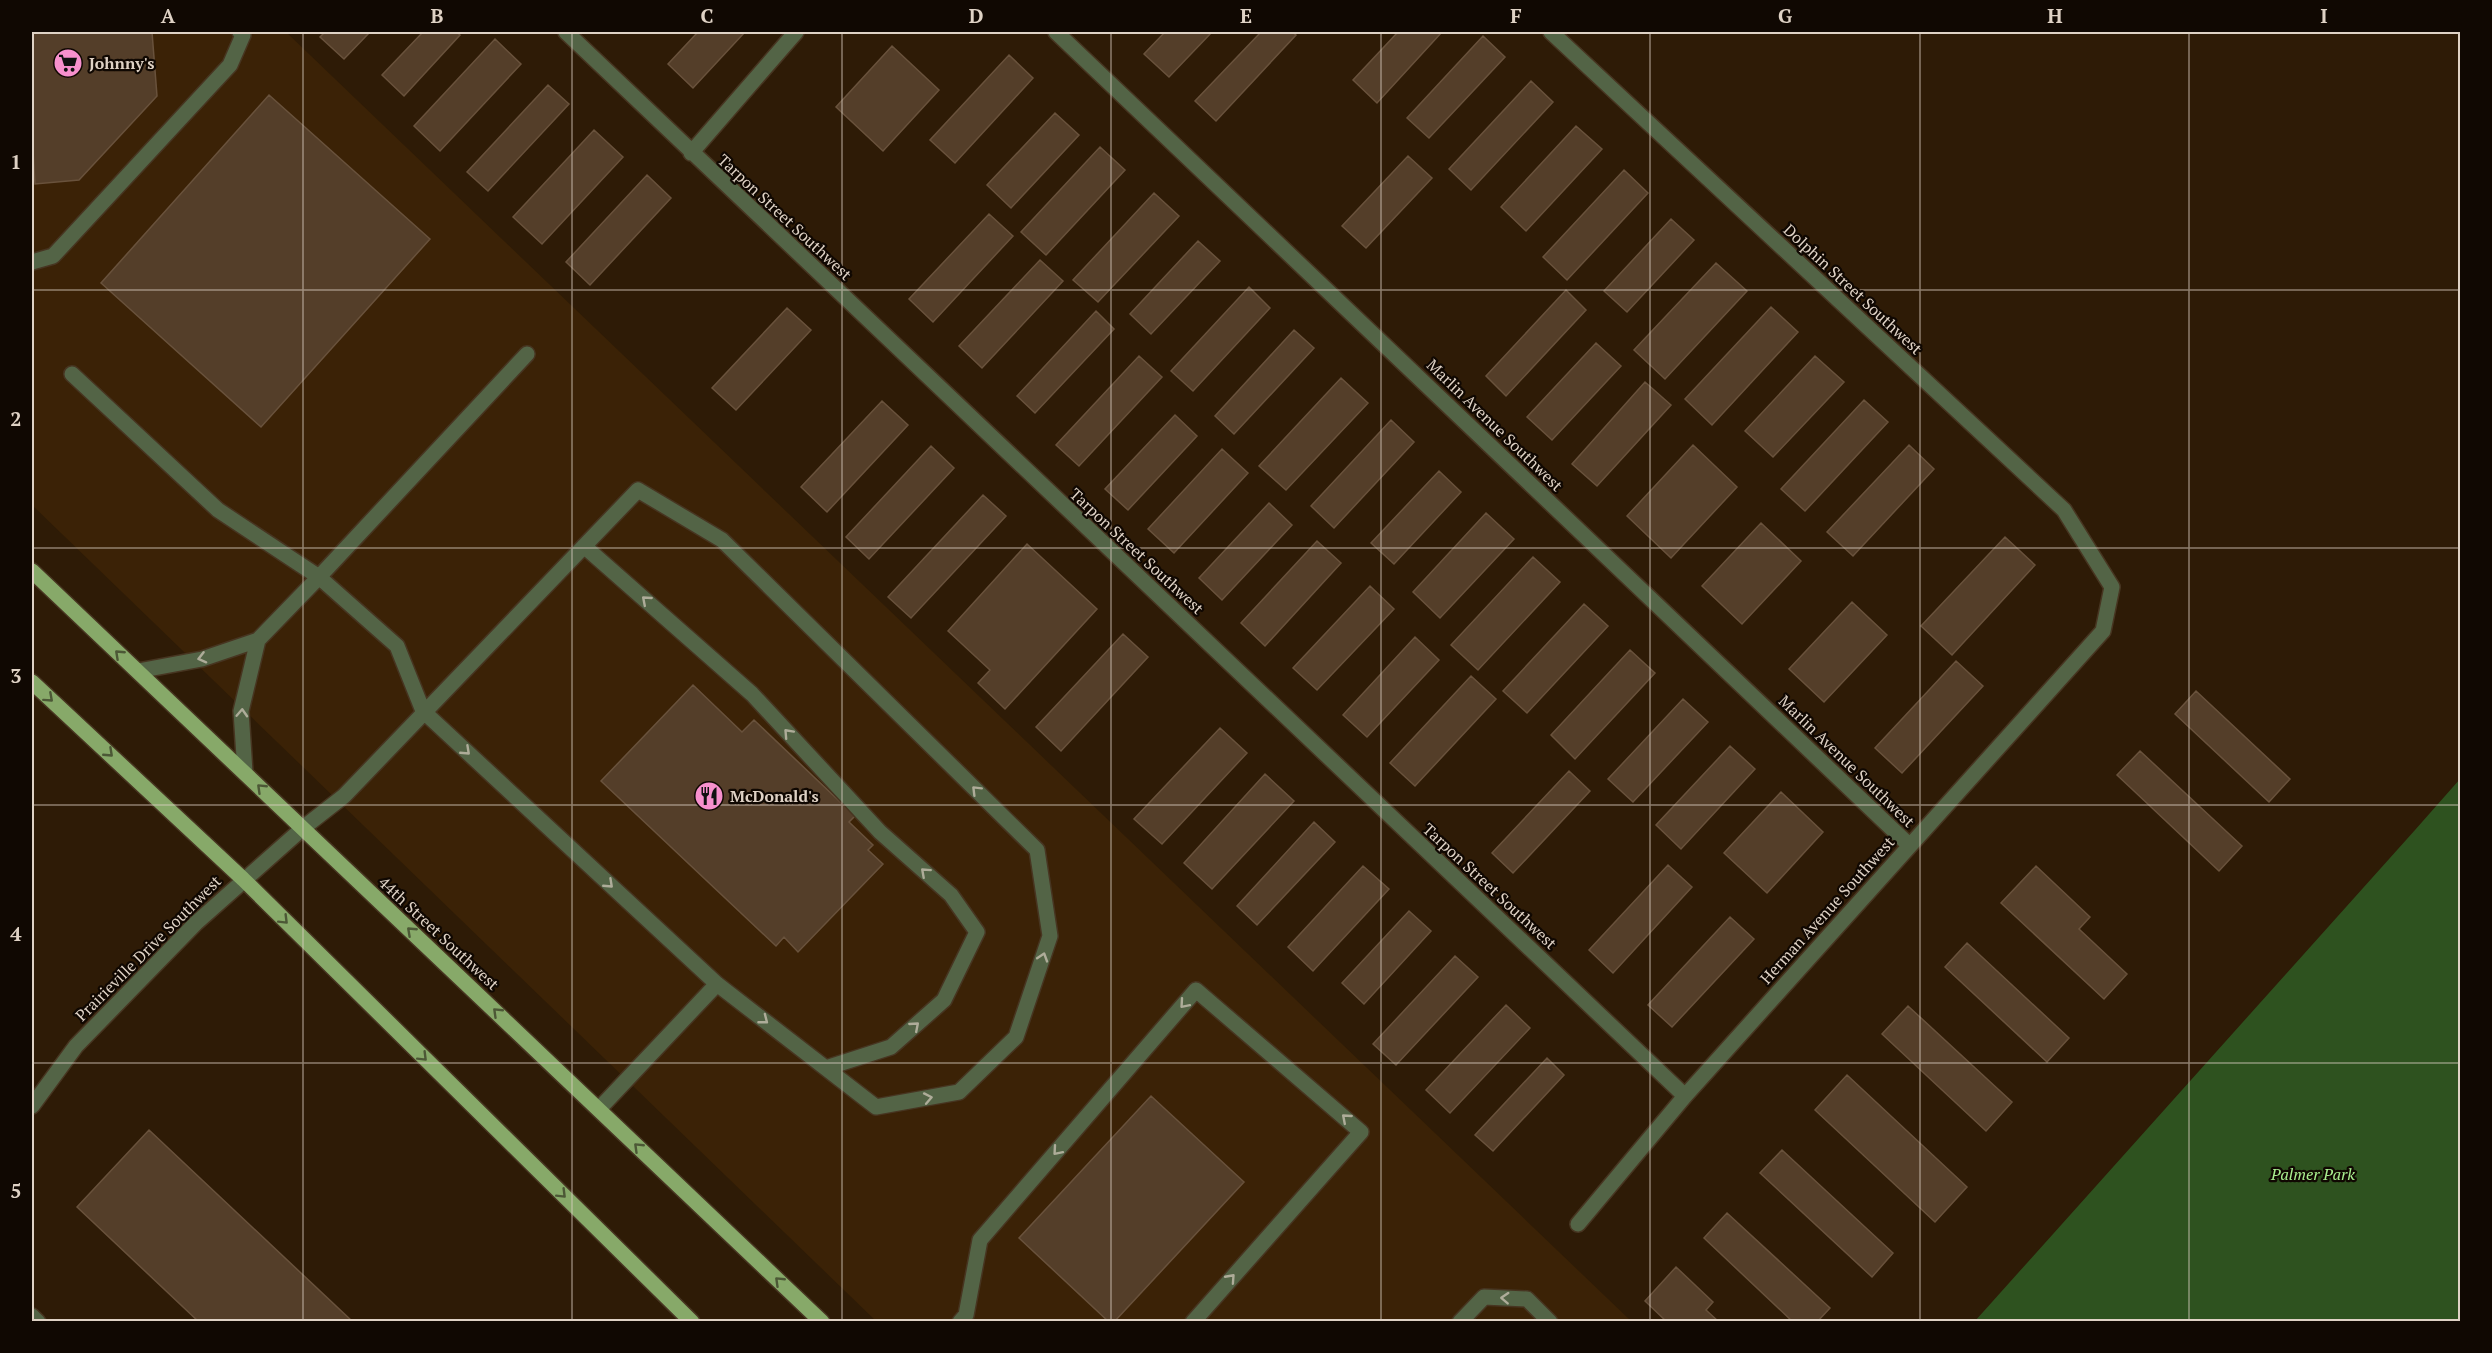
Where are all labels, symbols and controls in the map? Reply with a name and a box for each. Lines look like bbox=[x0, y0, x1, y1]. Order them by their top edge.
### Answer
text: A bbox=[161, 2, 176, 29]
text: B bbox=[431, 2, 444, 29]
text: C bbox=[700, 2, 714, 29]
text: D bbox=[969, 2, 983, 29]
text: E bbox=[1240, 2, 1252, 29]
text: F bbox=[1510, 2, 1522, 29]
text: G bbox=[1778, 2, 1792, 29]
text: H bbox=[2047, 2, 2063, 29]
text: I bbox=[2320, 2, 2328, 29]
supermarket icon: Johnny's bbox=[52, 47, 84, 79]
place label: Johnny's bbox=[89, 52, 154, 74]
text: 1 bbox=[10, 148, 22, 175]
street label: Tarpon Street Southwest bbox=[713, 149, 857, 285]
street label: Dolphin Street Southwest bbox=[1779, 219, 1927, 359]
street label: Marlin Avenue Southwest bbox=[1422, 354, 1568, 496]
text: 2 bbox=[10, 405, 22, 432]
street label: Tarpon Street Southwest bbox=[1065, 483, 1209, 619]
one-way arrow bbox=[642, 596, 653, 607]
one-way arrow bbox=[116, 650, 127, 661]
one-way arrow bbox=[197, 651, 207, 664]
text: 3 bbox=[10, 662, 22, 689]
street label: Marlin Avenue Southwest bbox=[1774, 690, 1920, 832]
one-way arrow bbox=[42, 691, 52, 702]
one-way arrow bbox=[236, 709, 248, 718]
one-way arrow bbox=[785, 729, 796, 740]
one-way arrow bbox=[459, 744, 469, 755]
one-way arrow bbox=[101, 746, 112, 757]
restaurant icon: McDonald's bbox=[693, 780, 725, 812]
one-way arrow bbox=[258, 784, 269, 795]
place label: McDonald's bbox=[730, 785, 819, 807]
one-way arrow bbox=[973, 786, 983, 797]
street label: Tarpon Street Southwest bbox=[1418, 818, 1562, 954]
street label: Herman Avenue Southwest bbox=[1755, 831, 1899, 988]
one-way arrow bbox=[921, 868, 932, 879]
street label: Prairieville Drive Southwest bbox=[70, 870, 226, 1026]
street label: 44th Street Southwest bbox=[374, 871, 504, 995]
one-way arrow bbox=[602, 876, 613, 887]
one-way arrow bbox=[277, 913, 288, 924]
text: 4 bbox=[10, 920, 22, 947]
one-way arrow bbox=[408, 927, 419, 938]
one-way arrow bbox=[1036, 953, 1048, 963]
one-way arrow bbox=[1180, 997, 1191, 1008]
one-way arrow bbox=[493, 1008, 504, 1019]
one-way arrow bbox=[757, 1013, 768, 1024]
one-way arrow bbox=[908, 1022, 919, 1033]
one-way arrow bbox=[417, 1050, 427, 1061]
one-way arrow bbox=[923, 1092, 932, 1104]
one-way arrow bbox=[1342, 1114, 1353, 1125]
one-way arrow bbox=[635, 1143, 646, 1154]
one-way arrow bbox=[1053, 1144, 1064, 1155]
park label: Palmer Park bbox=[2270, 1163, 2355, 1185]
text: 5 bbox=[10, 1177, 22, 1204]
one-way arrow bbox=[555, 1186, 566, 1197]
one-way arrow bbox=[1224, 1274, 1235, 1285]
one-way arrow bbox=[776, 1277, 786, 1288]
one-way arrow bbox=[1500, 1292, 1509, 1305]

